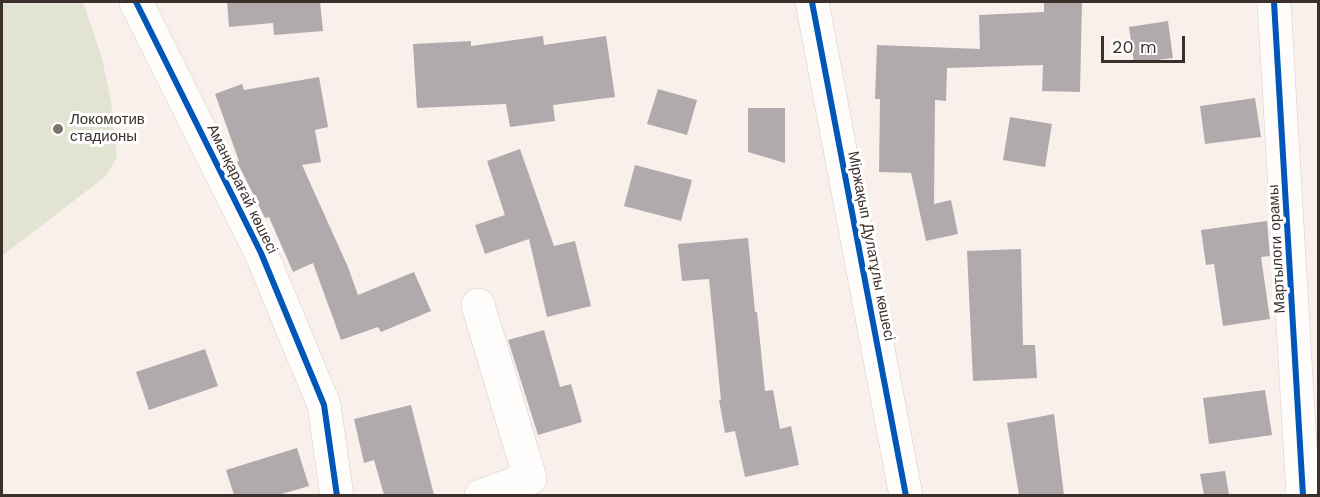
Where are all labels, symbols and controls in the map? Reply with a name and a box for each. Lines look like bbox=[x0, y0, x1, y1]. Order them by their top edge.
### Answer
scale bar bbox=[1104, 24, 1188, 62]
text: 20 m bbox=[1112, 36, 1157, 57]
place label: Локомотив стадионы bbox=[70, 111, 145, 146]
street label: Аманқарағай көшесі bbox=[203, 121, 281, 257]
marker: Локомотив стадионы bbox=[51, 122, 65, 136]
street label: Міржақып Дулатұлы көшесі bbox=[844, 150, 898, 342]
street label: Мартылоги орамы bbox=[1265, 184, 1289, 314]

